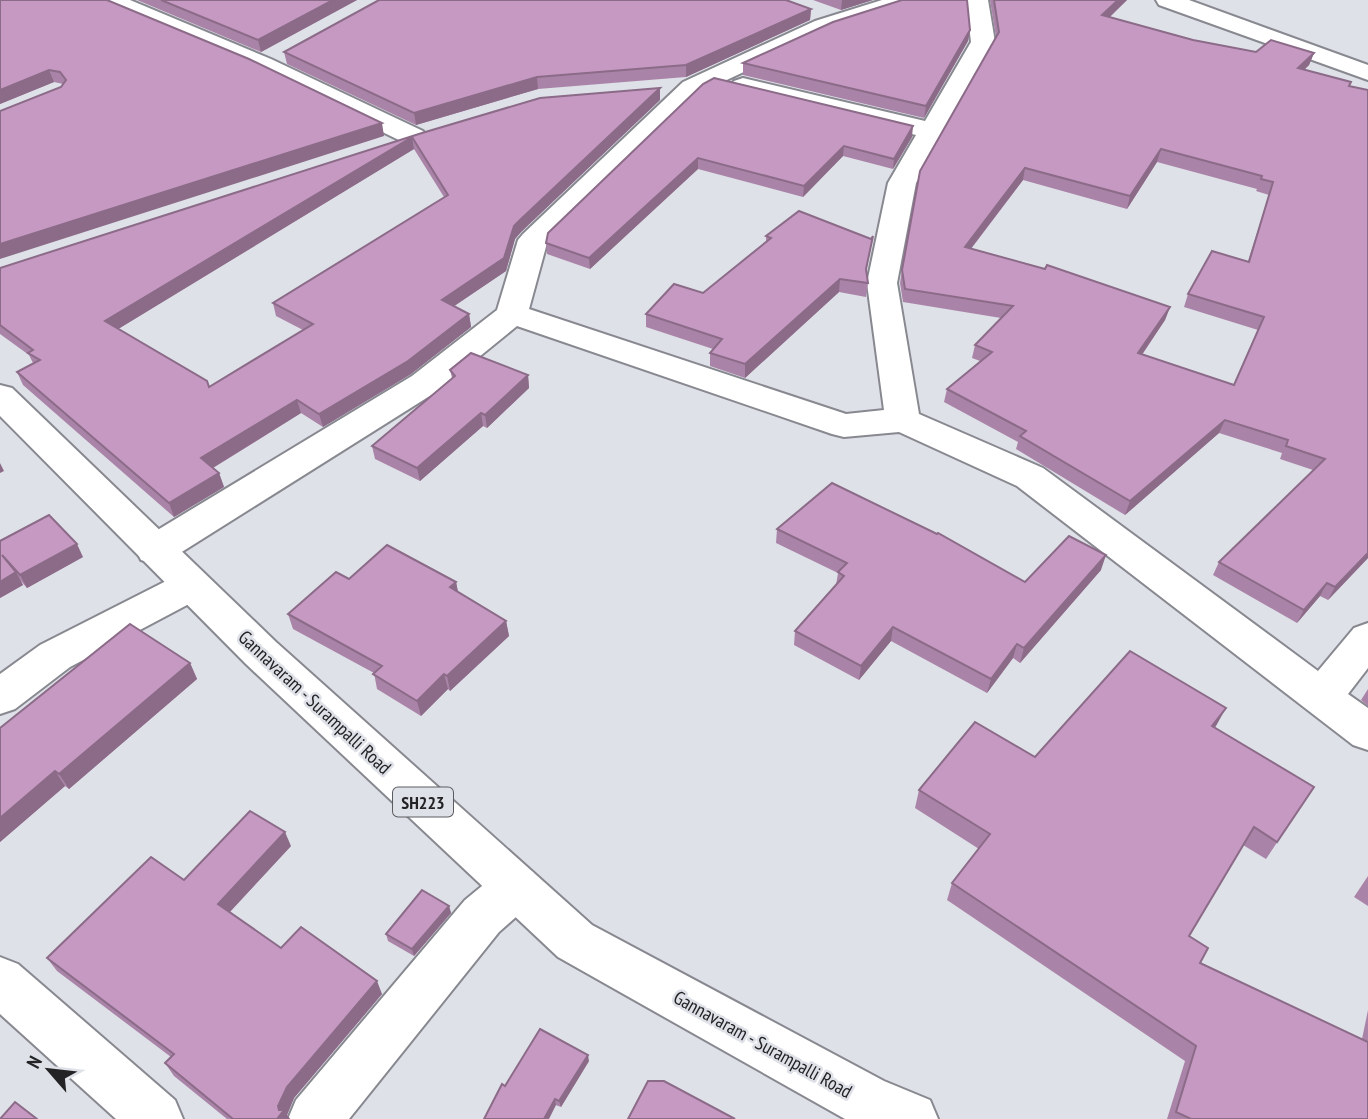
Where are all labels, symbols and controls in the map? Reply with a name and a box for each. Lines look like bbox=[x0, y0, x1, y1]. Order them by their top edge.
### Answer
street label: Gannavaram - Surampalli Road bbox=[234, 625, 396, 779]
road number: SH223 bbox=[393, 788, 453, 816]
street label: Gannavaram - Surampalli Road bbox=[670, 985, 856, 1103]
north arrow bbox=[14, 1035, 84, 1105]
text: N bbox=[21, 1052, 47, 1072]

